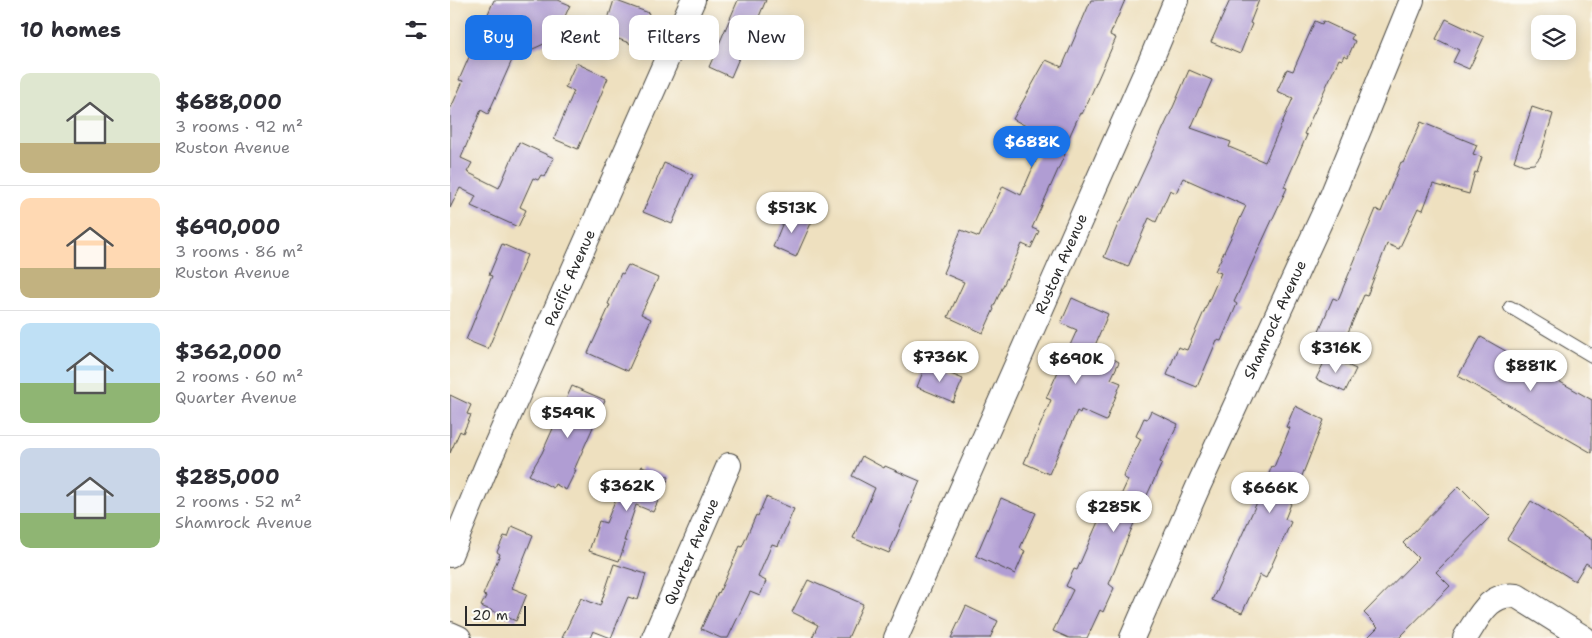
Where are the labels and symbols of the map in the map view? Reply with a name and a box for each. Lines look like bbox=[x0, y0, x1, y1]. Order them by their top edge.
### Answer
pin: $688K bbox=[997, 126, 1067, 168]
pin: $513K bbox=[757, 192, 827, 234]
street label: Ruston Avenue bbox=[1030, 210, 1092, 317]
street label: Pacific Avenue bbox=[540, 226, 600, 329]
street label: Shamrock Avenue bbox=[1239, 257, 1311, 382]
pin: $316K bbox=[1301, 332, 1371, 374]
pin: $736K bbox=[905, 340, 975, 383]
pin: $690K bbox=[1041, 342, 1111, 385]
pin: $881K bbox=[1496, 350, 1566, 392]
pin: $549K bbox=[533, 396, 603, 439]
pin: $362K bbox=[592, 470, 662, 512]
pin: $666K bbox=[1235, 472, 1305, 514]
pin: $285K bbox=[1079, 490, 1149, 533]
street label: Quarter Avenue bbox=[659, 495, 723, 608]
scale bar bbox=[465, 603, 526, 626]

